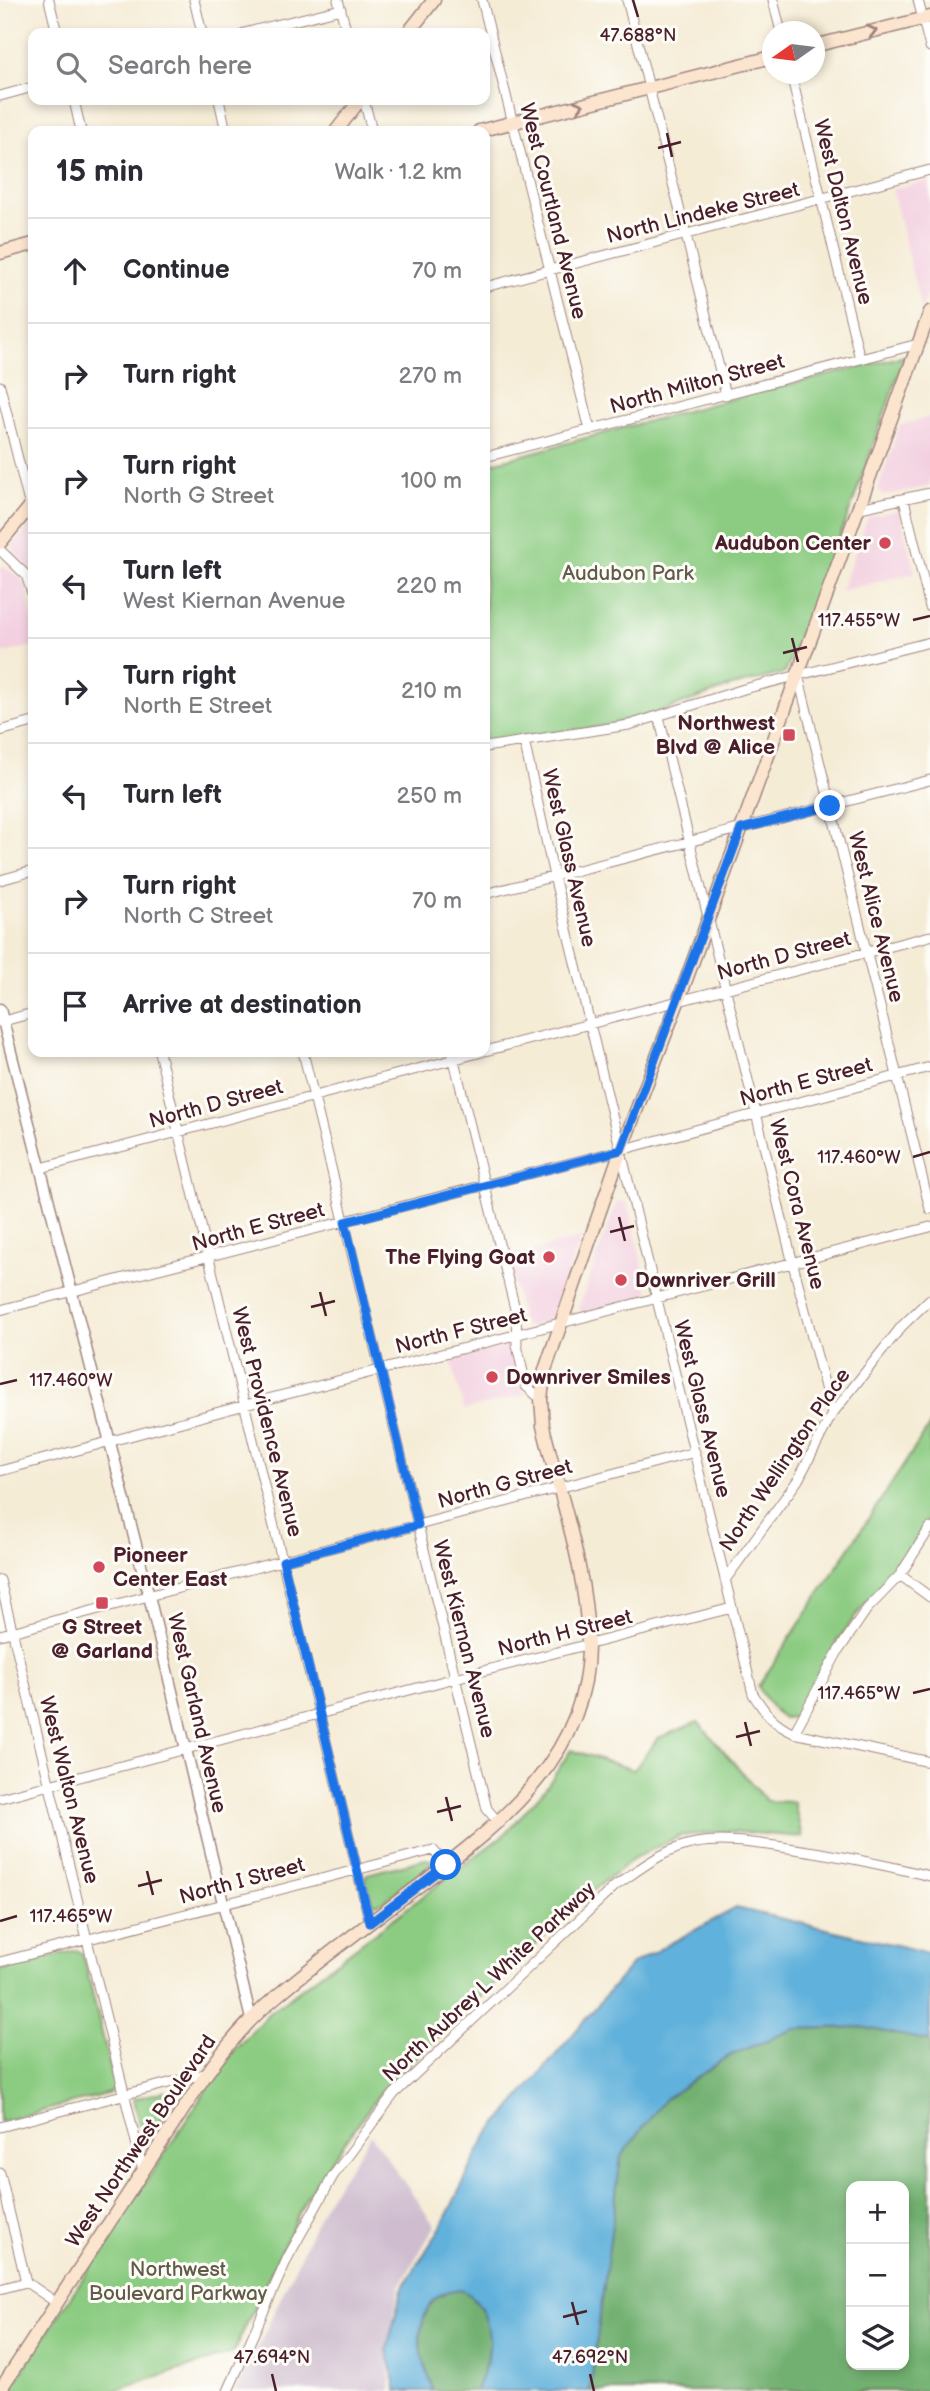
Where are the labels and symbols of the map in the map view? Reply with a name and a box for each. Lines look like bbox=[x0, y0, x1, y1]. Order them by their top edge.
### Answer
north arrow bbox=[762, 21, 825, 84]
text: 47.688°N bbox=[599, 25, 677, 46]
one-way arrow bbox=[866, 25, 878, 39]
street label: West Courtland Avenue bbox=[514, 100, 592, 322]
one-way arrow bbox=[573, 100, 585, 114]
street label: West Dalton Avenue bbox=[808, 117, 878, 307]
street label: North Lindeke Street bbox=[604, 177, 803, 249]
street label: North Milton Street bbox=[607, 349, 787, 419]
place label: Audubon Center bbox=[714, 531, 872, 556]
marker: Audubon Center bbox=[877, 535, 893, 551]
park label: Audubon Park bbox=[562, 561, 694, 586]
text: 117.455°W bbox=[818, 610, 901, 631]
place label: Northwest Blvd @ Alice bbox=[656, 711, 775, 760]
marker: Northwest Blvd @ Alice bbox=[781, 727, 797, 743]
street label: West Glass Avenue bbox=[536, 767, 602, 949]
route end bbox=[814, 790, 845, 821]
street label: West Alice Avenue bbox=[843, 829, 909, 1005]
street label: North D Street bbox=[714, 926, 854, 986]
street label: North E Street bbox=[737, 1052, 875, 1112]
street label: North D Street bbox=[146, 1074, 286, 1134]
street label: West Cora Avenue bbox=[764, 1116, 830, 1292]
text: 117.460°W bbox=[817, 1147, 901, 1168]
street label: North E Street bbox=[189, 1197, 327, 1257]
place label: The Flying Goat bbox=[385, 1245, 535, 1270]
marker: The Flying Goat bbox=[541, 1249, 557, 1265]
place label: Downriver Grill bbox=[635, 1268, 776, 1293]
marker: Downriver Grill bbox=[613, 1272, 629, 1288]
street label: North F Street bbox=[393, 1302, 530, 1359]
street label: West Providence Avenue bbox=[226, 1304, 308, 1540]
street label: West Glass Avenue bbox=[668, 1318, 736, 1500]
street label: North Wellington Place bbox=[714, 1364, 856, 1556]
place label: Downriver Smiles bbox=[506, 1365, 671, 1390]
marker: Downriver Smiles bbox=[484, 1369, 500, 1385]
text: 117.460°W bbox=[29, 1370, 113, 1391]
street label: North G Street bbox=[435, 1454, 575, 1514]
street label: West Kiernan Avenue bbox=[427, 1537, 501, 1741]
place label: Pioneer Center East bbox=[113, 1543, 227, 1592]
marker: Pioneer Center East bbox=[91, 1559, 107, 1575]
marker: G Street @ Garland bbox=[94, 1595, 110, 1611]
street label: North H Street bbox=[495, 1604, 635, 1662]
street label: West Garland Avenue bbox=[162, 1611, 232, 1815]
place label: G Street @ Garland bbox=[51, 1615, 153, 1664]
text: 117.465°W bbox=[817, 1683, 901, 1704]
street label: West Walton Avenue bbox=[34, 1694, 104, 1886]
route start bbox=[430, 1849, 461, 1880]
street label: North I Street bbox=[177, 1852, 308, 1910]
street label: North Aubrey L White Parkway bbox=[377, 1876, 601, 2087]
text: 117.465°W bbox=[29, 1906, 113, 1927]
street label: West Northwest Boulevard bbox=[60, 2030, 222, 2252]
park label: Northwest Boulevard Parkway bbox=[89, 2257, 268, 2306]
text: 47.694°N bbox=[234, 2347, 310, 2368]
text: 47.692°N bbox=[552, 2347, 628, 2368]

